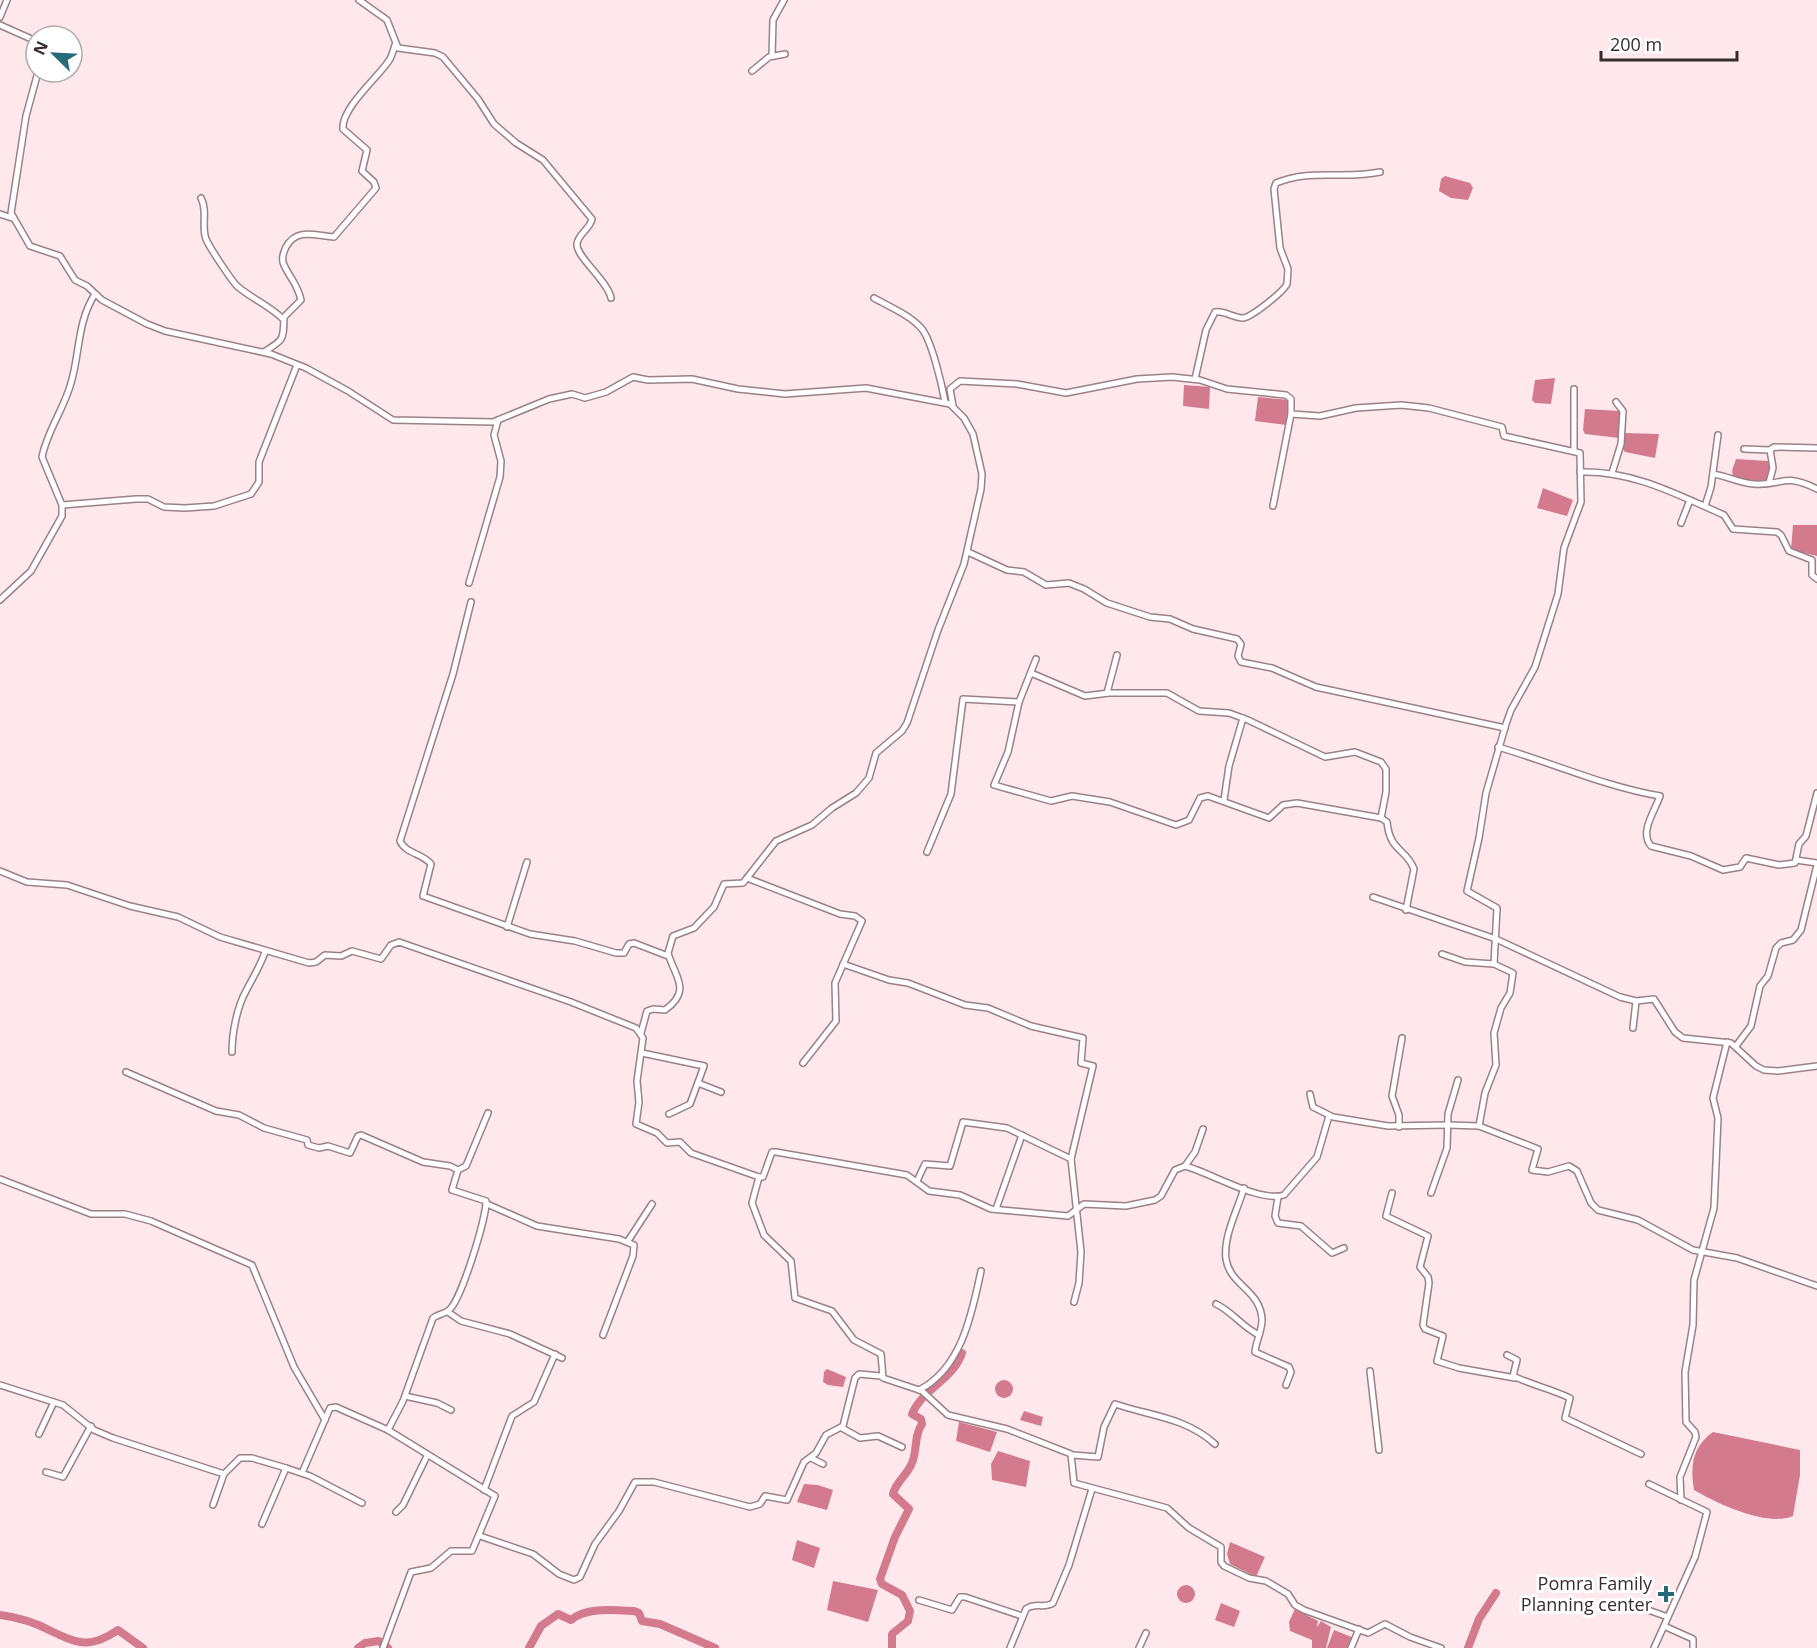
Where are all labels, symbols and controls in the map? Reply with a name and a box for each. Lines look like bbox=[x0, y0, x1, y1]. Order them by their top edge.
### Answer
north arrow bbox=[24, 24, 84, 84]
scale bar bbox=[1601, 24, 1738, 62]
text: 200 m bbox=[1610, 32, 1662, 56]
text: N bbox=[28, 37, 53, 58]
place label: Pomra Family Planning center bbox=[1521, 1571, 1653, 1616]
marker: Pomra Family Planning center bbox=[1657, 1585, 1675, 1603]

